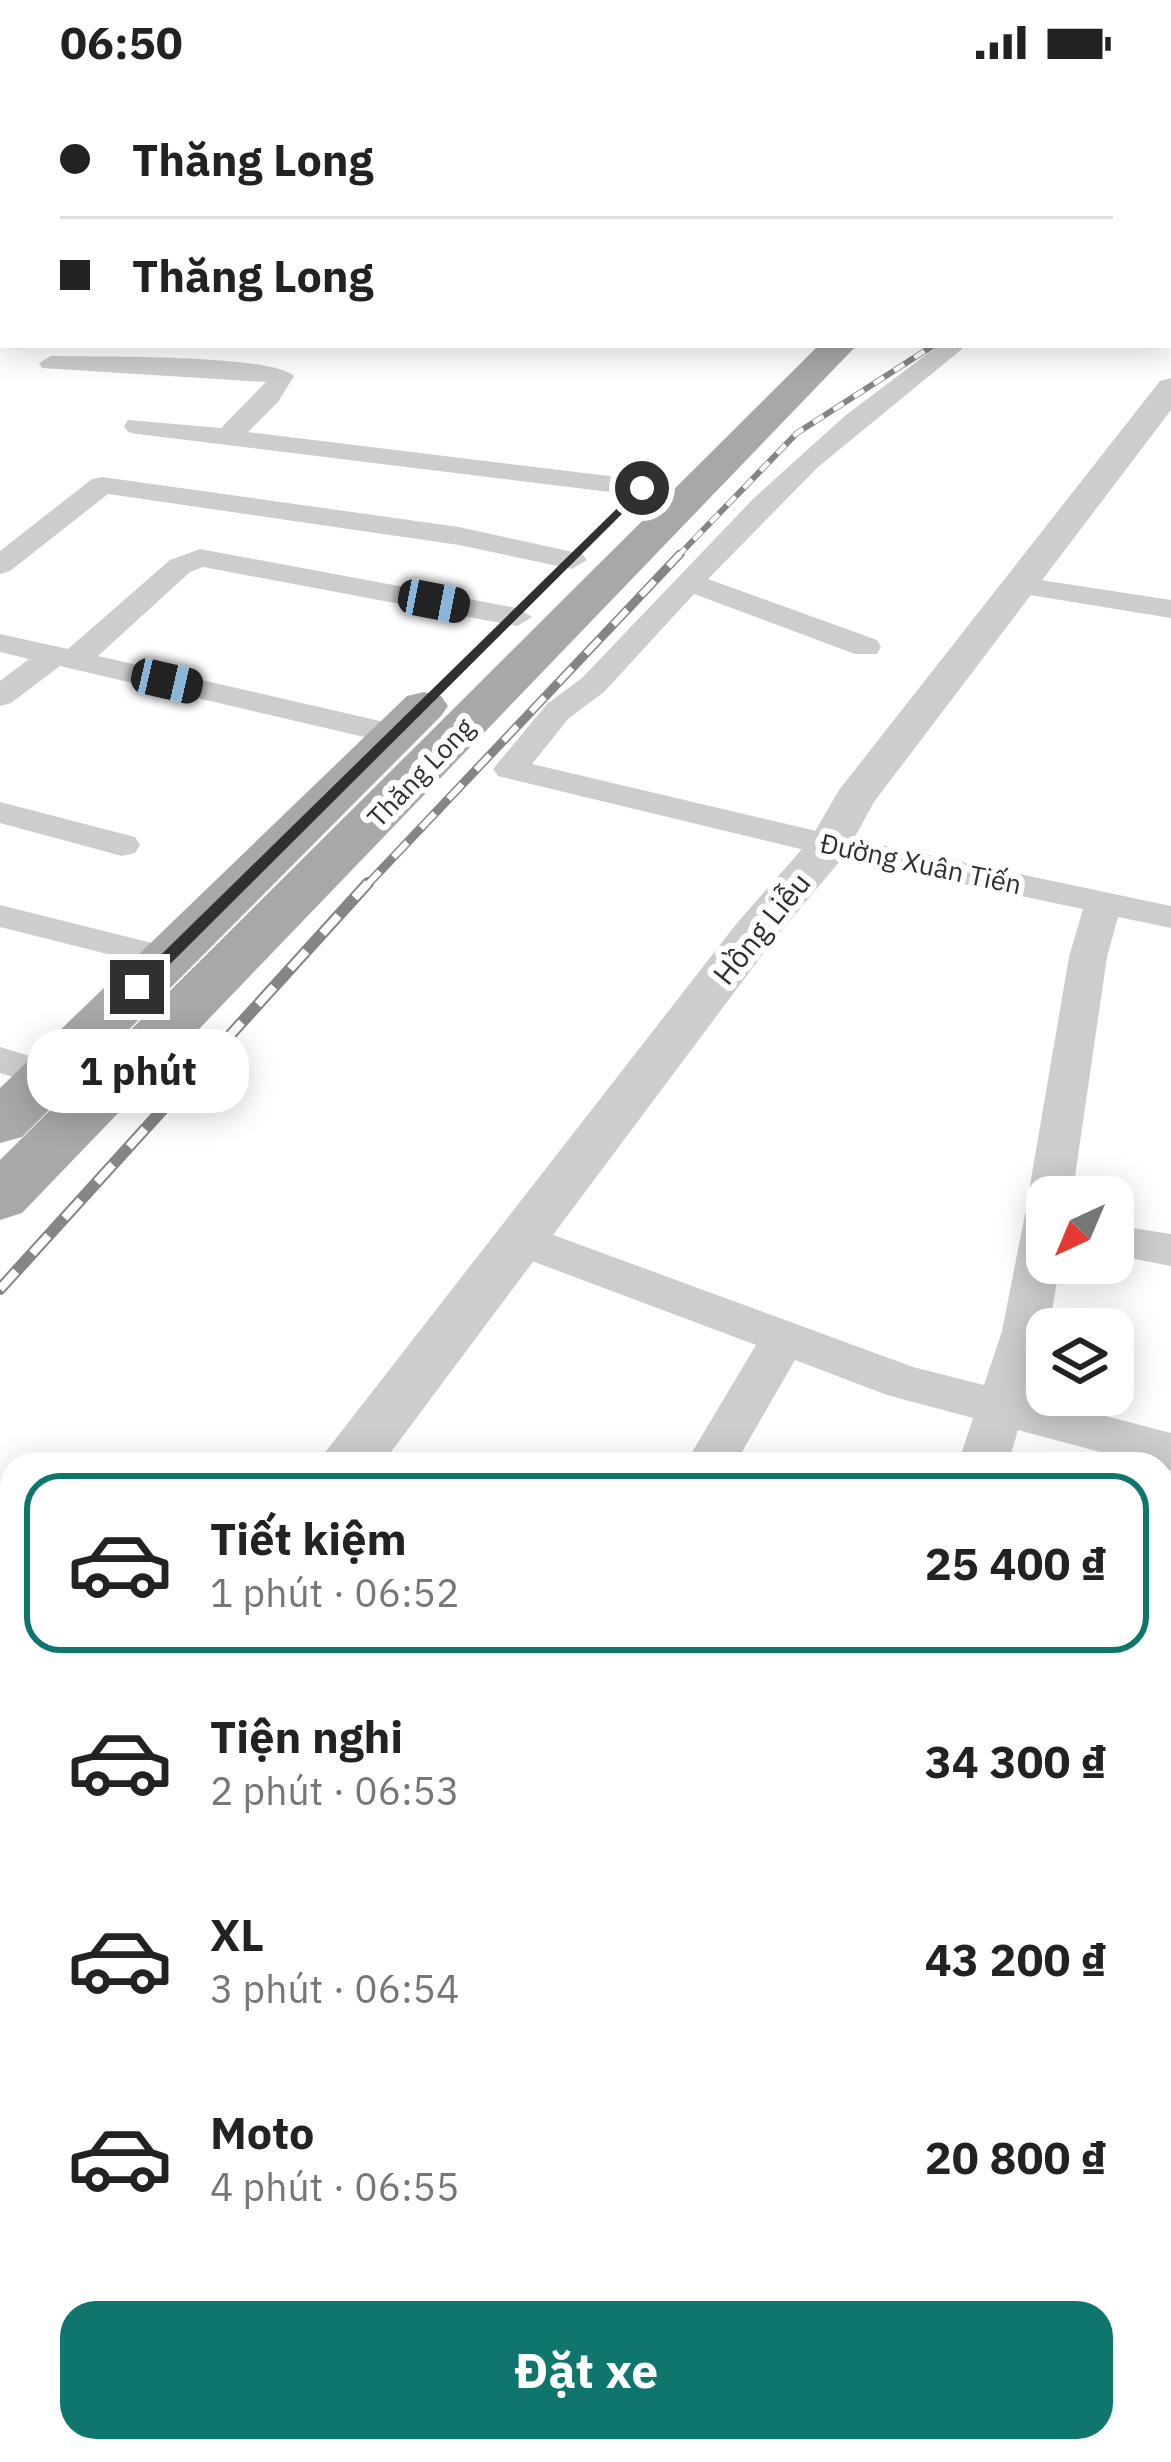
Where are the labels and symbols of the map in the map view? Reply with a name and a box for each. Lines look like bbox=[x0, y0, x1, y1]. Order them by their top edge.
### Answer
route start bbox=[615, 461, 669, 515]
car bbox=[395, 576, 473, 626]
car bbox=[128, 655, 206, 707]
street label: Thăng Long bbox=[359, 709, 481, 834]
street label: Đường Xuân Tiến bbox=[817, 825, 1025, 901]
street label: Hồng Liễu bbox=[704, 864, 818, 992]
route end bbox=[110, 960, 164, 1014]
callout: 1 phút bbox=[26, 1029, 248, 1113]
north arrow bbox=[1026, 1176, 1134, 1284]

